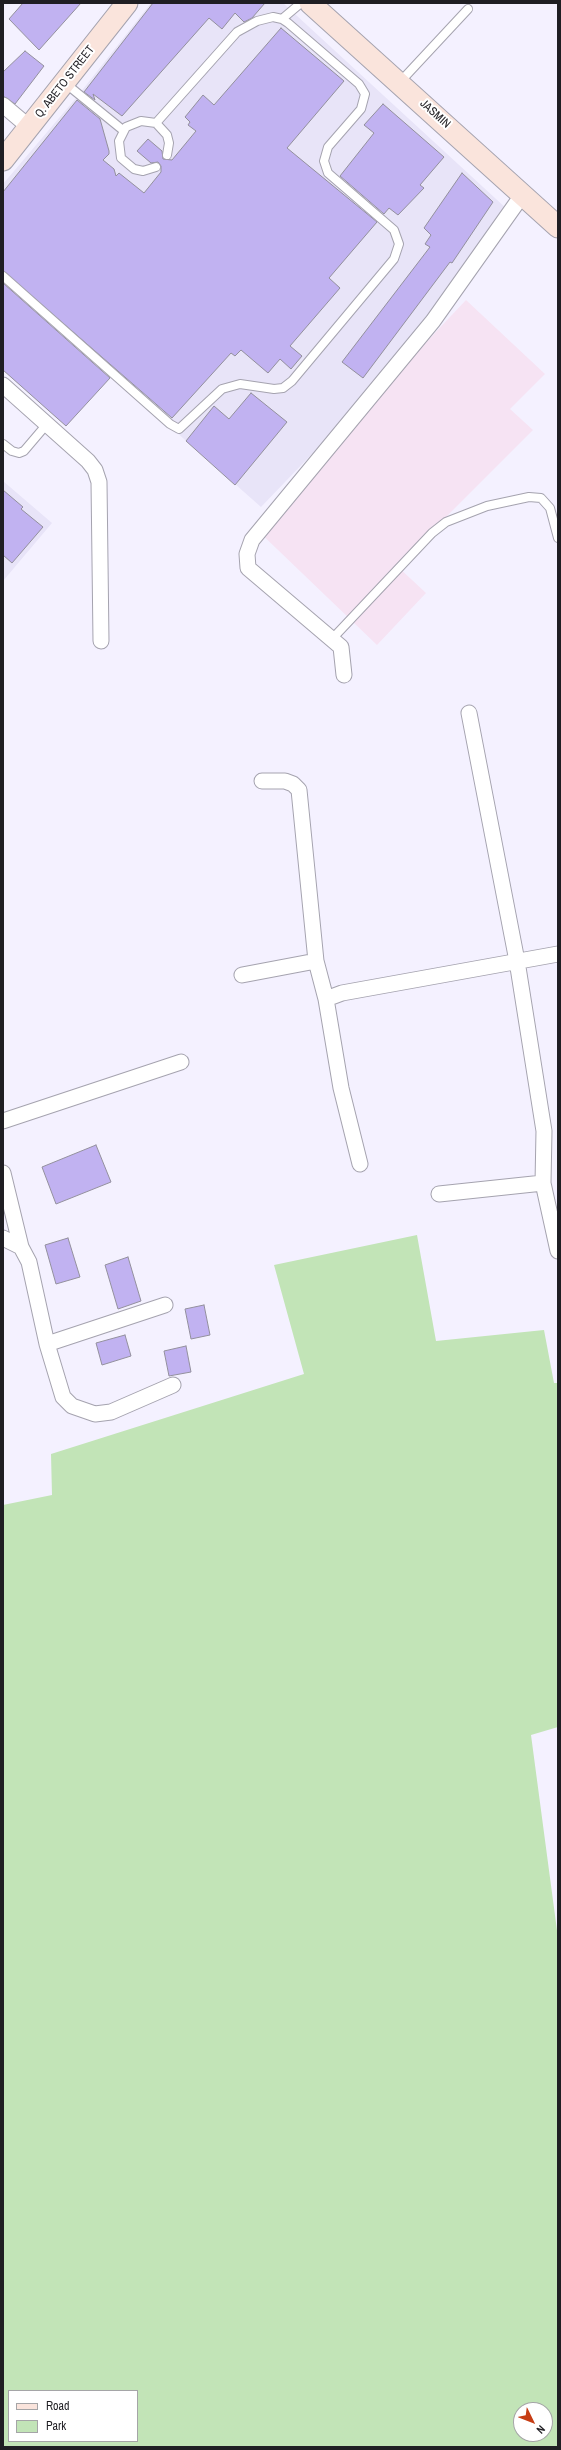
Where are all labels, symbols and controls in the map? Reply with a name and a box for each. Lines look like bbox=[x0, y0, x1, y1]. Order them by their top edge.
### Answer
street label: Q. ABETO STREET bbox=[32, 43, 98, 121]
street label: JASMIN bbox=[417, 97, 453, 131]
legend bbox=[8, 2390, 138, 2442]
text: Road bbox=[46, 2398, 70, 2414]
north arrow bbox=[513, 2402, 553, 2442]
text: Park bbox=[46, 2418, 66, 2434]
text: N bbox=[534, 2422, 548, 2437]

